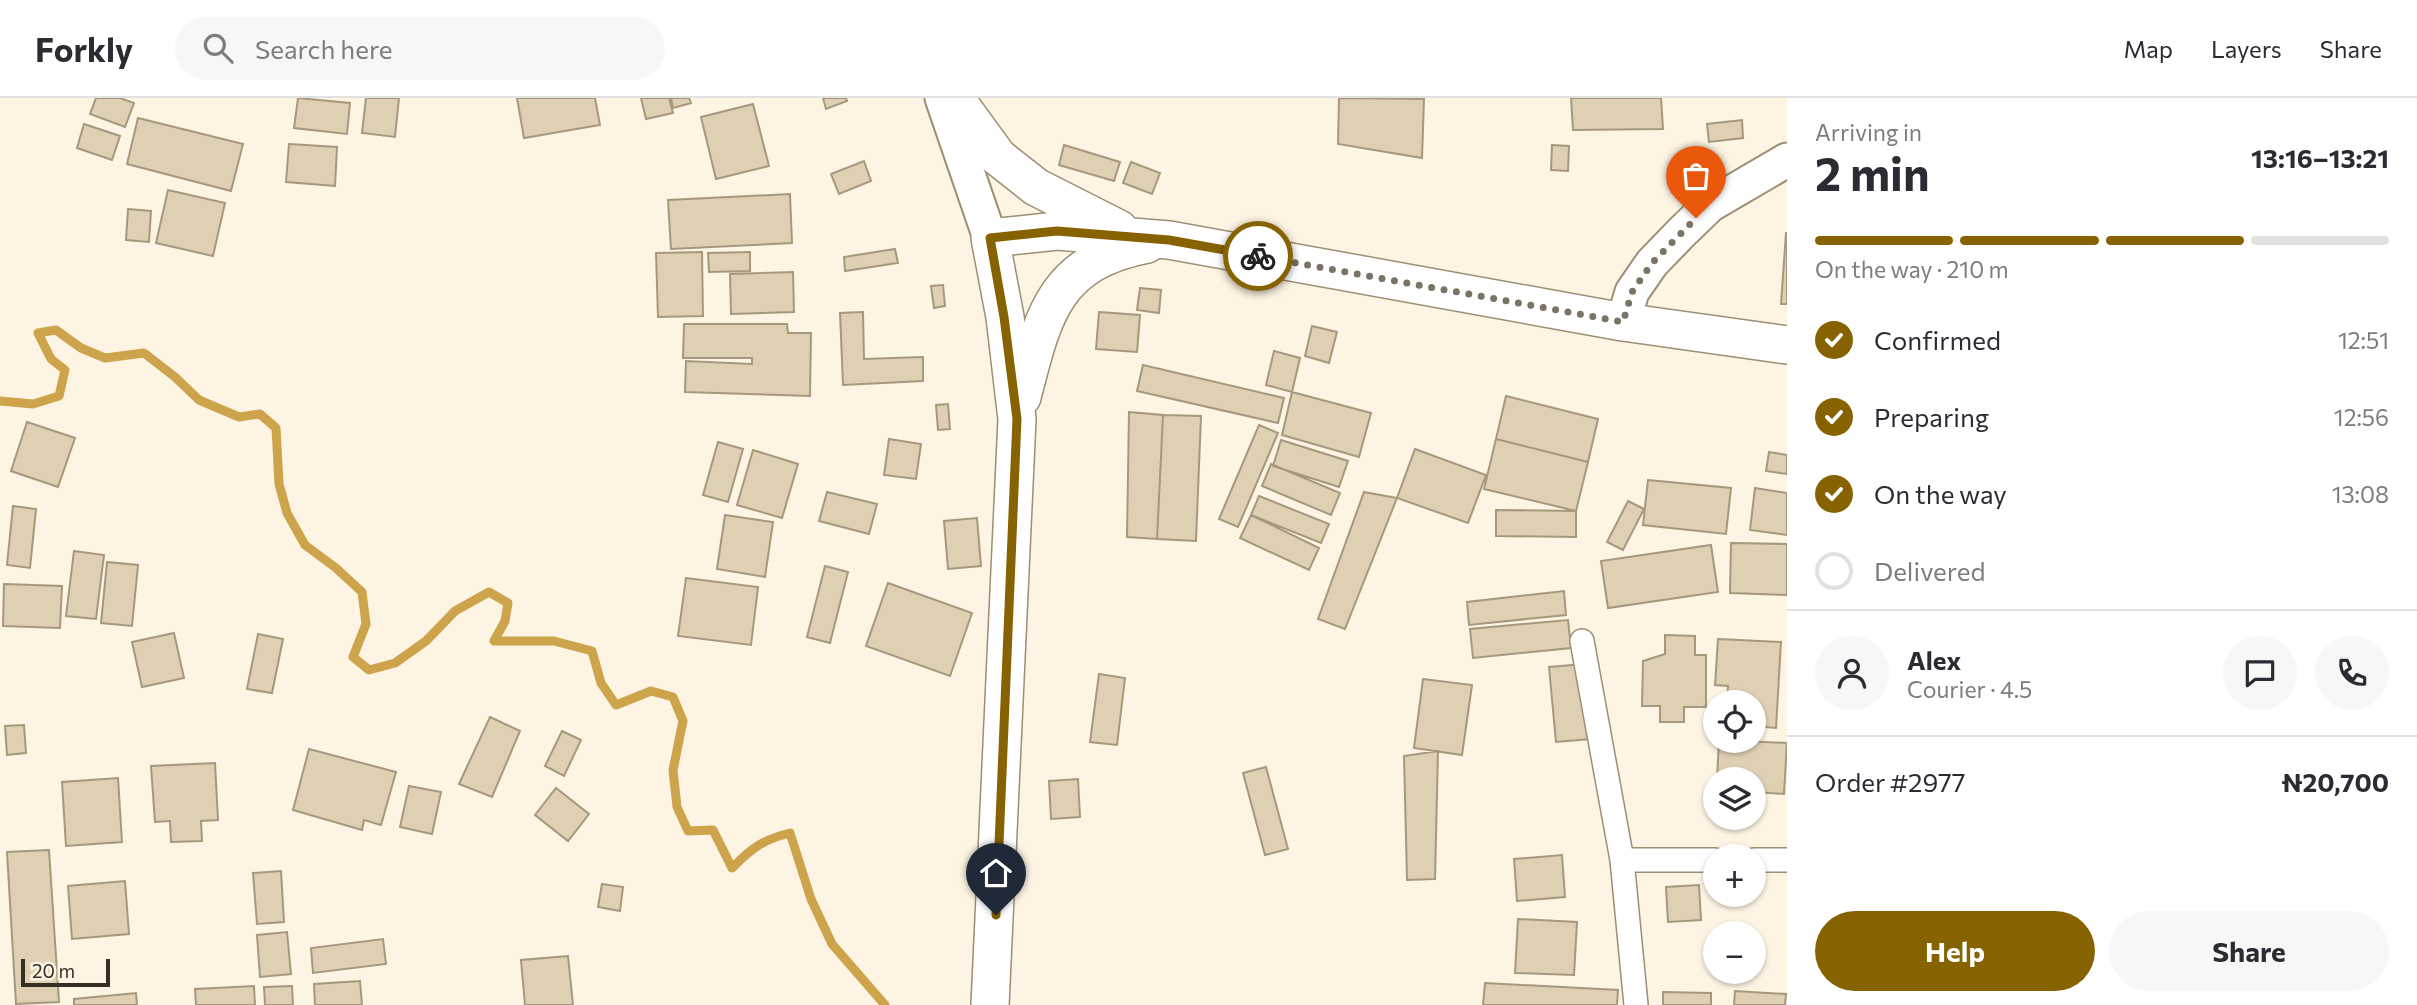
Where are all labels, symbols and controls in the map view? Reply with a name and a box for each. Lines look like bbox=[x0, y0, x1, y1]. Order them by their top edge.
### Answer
search box bbox=[175, 17, 665, 80]
text: Forkly bbox=[35, 28, 133, 69]
icon: search bbox=[199, 29, 237, 67]
text: Search here bbox=[255, 33, 393, 64]
text: Map bbox=[2124, 34, 2173, 63]
text: Layers bbox=[2211, 34, 2282, 63]
text: Share bbox=[2320, 34, 2382, 63]
text: Arriving in bbox=[1815, 118, 1922, 146]
text: 13:16–13:21 bbox=[2251, 142, 2389, 173]
text: 2 min bbox=[1815, 144, 1930, 200]
pin bbox=[1666, 146, 1726, 218]
icon: bag bbox=[1677, 157, 1715, 195]
courier bbox=[1223, 221, 1293, 291]
icon: bike bbox=[1239, 237, 1277, 275]
text: On the way · 210 m bbox=[1815, 255, 2009, 283]
icon: check bbox=[1815, 321, 1853, 359]
text: Confirmed bbox=[1874, 324, 2001, 355]
text: 12:51 bbox=[2338, 326, 2389, 354]
icon: check bbox=[1815, 398, 1853, 436]
text: Preparing bbox=[1874, 401, 1989, 432]
text: 12:56 bbox=[2334, 403, 2389, 431]
icon: check bbox=[1815, 475, 1853, 513]
text: On the way bbox=[1874, 478, 2007, 509]
text: 13:08 bbox=[2332, 480, 2389, 508]
text: Delivered bbox=[1874, 555, 1985, 586]
button: person bbox=[1815, 636, 1889, 710]
button: chat bbox=[2223, 636, 2297, 710]
button: phone bbox=[2315, 636, 2389, 710]
text: Alex bbox=[1907, 644, 1961, 675]
text: Courier · 4.5 bbox=[1907, 675, 2032, 703]
map controls bbox=[1703, 690, 1766, 984]
button: locate bbox=[1703, 690, 1766, 753]
text: Order #2977 bbox=[1815, 766, 1966, 797]
text: ₦20,700 bbox=[2282, 766, 2389, 797]
button: layers bbox=[1703, 767, 1766, 830]
pin bbox=[966, 843, 1026, 915]
button: + bbox=[1703, 844, 1766, 907]
icon: home bbox=[977, 854, 1015, 892]
button: Help bbox=[1815, 911, 2095, 991]
button: Share bbox=[2109, 911, 2389, 991]
button: − bbox=[1703, 921, 1766, 984]
scale bar bbox=[21, 956, 110, 988]
text: 20 m bbox=[32, 959, 75, 982]

